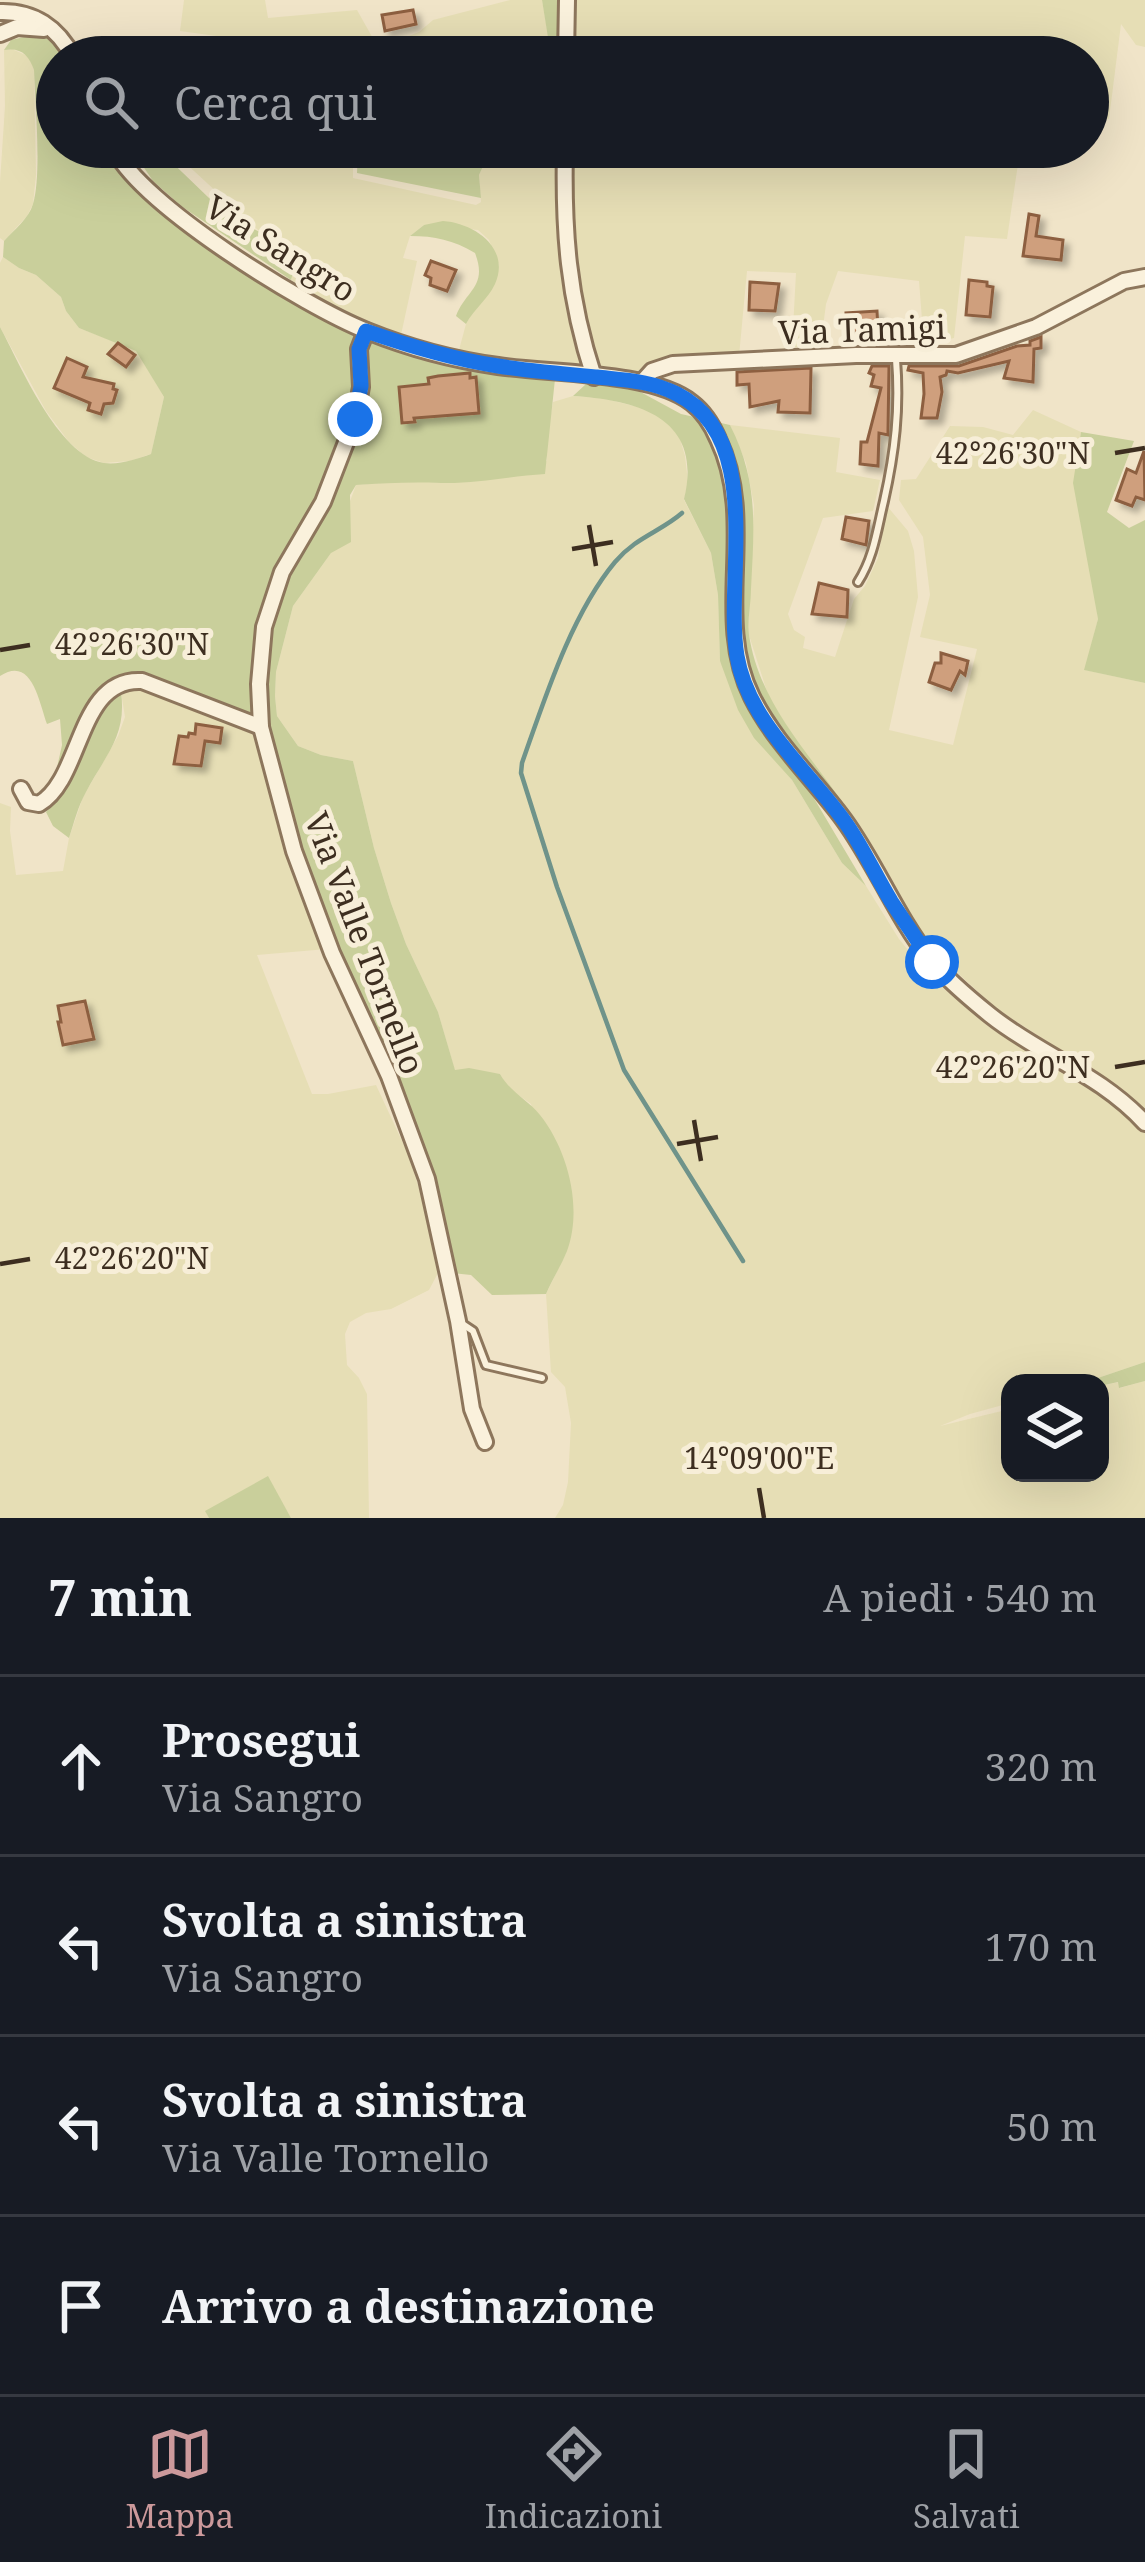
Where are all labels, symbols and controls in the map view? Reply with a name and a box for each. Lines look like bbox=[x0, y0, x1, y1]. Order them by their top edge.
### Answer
search box bbox=[36, 36, 1109, 168]
icon: search bbox=[78, 69, 144, 135]
text: Cerca qui bbox=[174, 72, 377, 133]
street label: Via Sangro bbox=[197, 184, 365, 312]
street label: Via Tamigi bbox=[777, 304, 947, 354]
route end bbox=[328, 392, 382, 446]
text: 42°26'30"N bbox=[936, 432, 1090, 473]
text: 42°26'30"N bbox=[55, 623, 209, 664]
street label: Via Valle Tornello bbox=[294, 806, 436, 1080]
route start bbox=[905, 935, 959, 989]
text: 42°26'20"N bbox=[936, 1046, 1090, 1087]
text: 42°26'20"N bbox=[55, 1237, 209, 1278]
map controls bbox=[1001, 1374, 1109, 1482]
button: layers bbox=[1001, 1374, 1109, 1482]
text: 14°09'00"E bbox=[684, 1437, 834, 1478]
text: 7 min bbox=[48, 1561, 192, 1631]
text: A piedi · 540 m bbox=[823, 1570, 1097, 1623]
text: Prosegui bbox=[162, 1709, 360, 1770]
icon: ahead bbox=[48, 1733, 114, 1799]
text: 320 m bbox=[985, 1739, 1097, 1792]
text: Via Sangro bbox=[162, 1770, 363, 1823]
text: Svolta a sinistra bbox=[162, 1889, 527, 1950]
icon: left bbox=[48, 1913, 114, 1979]
text: 170 m bbox=[985, 1919, 1097, 1972]
text: Via Sangro bbox=[162, 1950, 363, 2003]
text: Svolta a sinistra bbox=[162, 2069, 527, 2130]
icon: left bbox=[48, 2093, 114, 2159]
text: 50 m bbox=[1006, 2099, 1097, 2152]
text: Via Valle Tornello bbox=[162, 2130, 490, 2183]
icon: arrive bbox=[48, 2273, 114, 2339]
text: Arrivo a destinazione bbox=[162, 2275, 655, 2336]
tab: Mappa bbox=[125, 2421, 234, 2538]
tab: Indicazioni bbox=[485, 2421, 662, 2538]
tab: Salvati bbox=[913, 2421, 1020, 2538]

